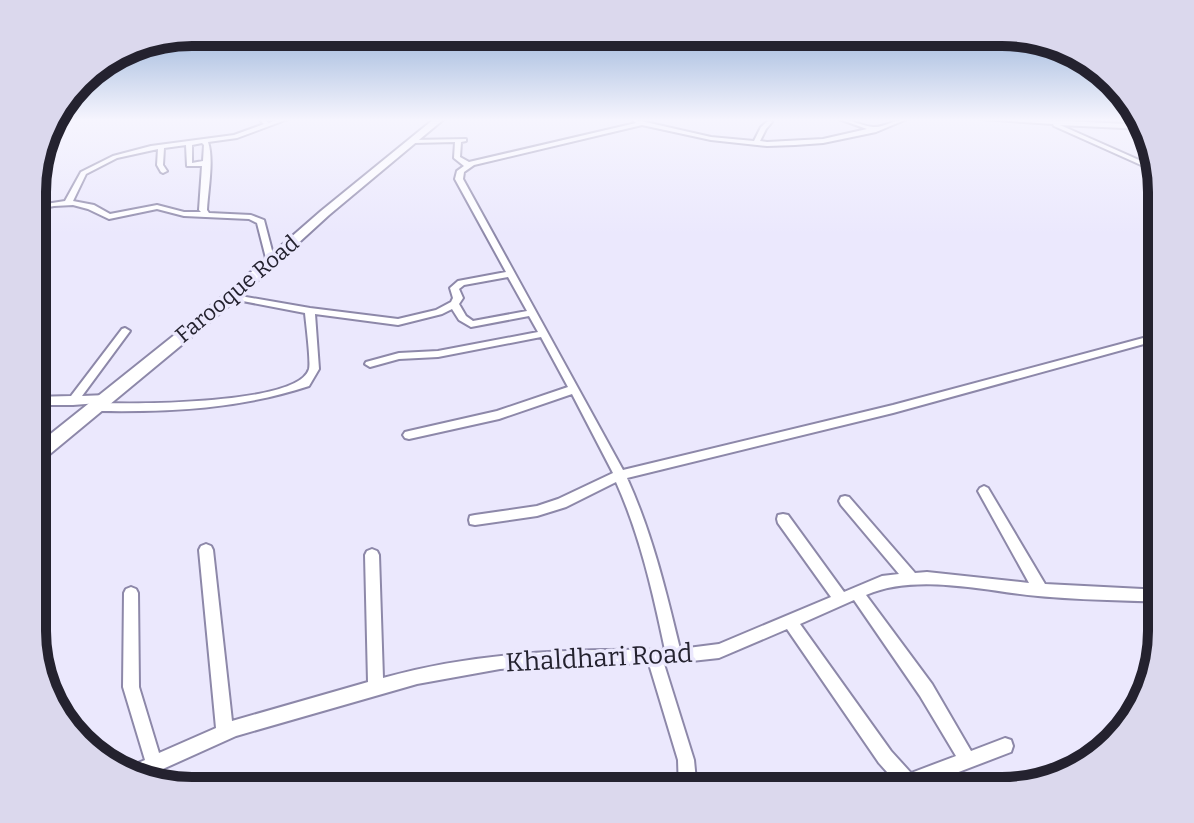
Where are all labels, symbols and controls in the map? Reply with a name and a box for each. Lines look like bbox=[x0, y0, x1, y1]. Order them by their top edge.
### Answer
street label: Farooque Road bbox=[170, 230, 304, 348]
street label: Khaldhari Road bbox=[505, 638, 693, 678]

